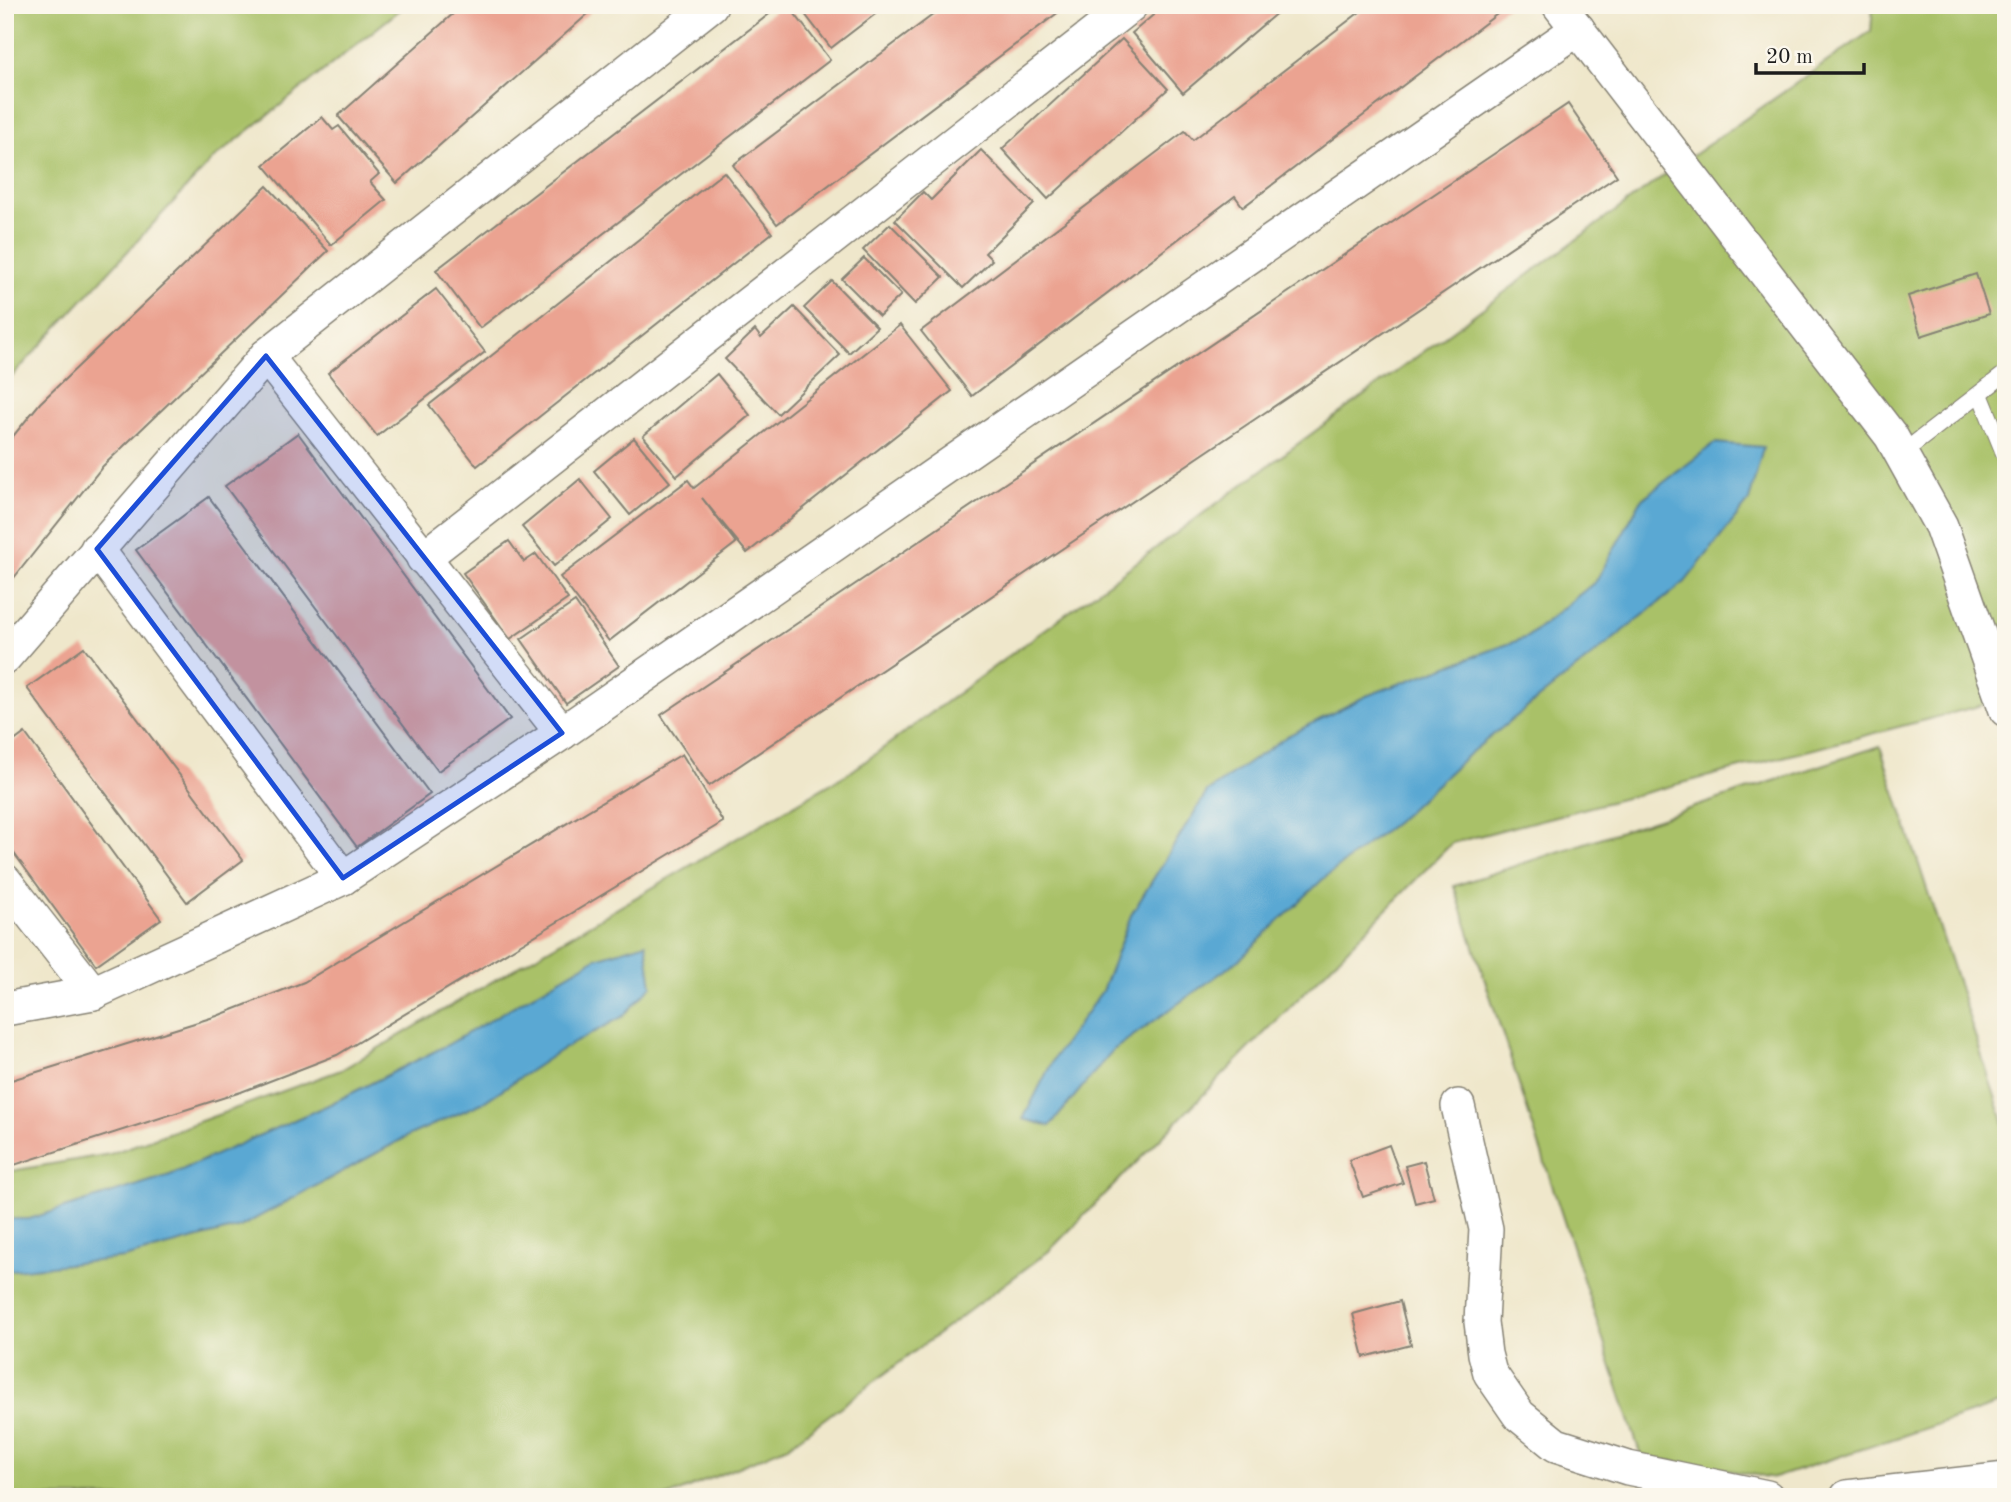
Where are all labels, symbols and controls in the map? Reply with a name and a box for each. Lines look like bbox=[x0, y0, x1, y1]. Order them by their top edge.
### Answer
scale bar bbox=[1756, 32, 1864, 76]
text: 20 m bbox=[1766, 47, 1813, 68]

